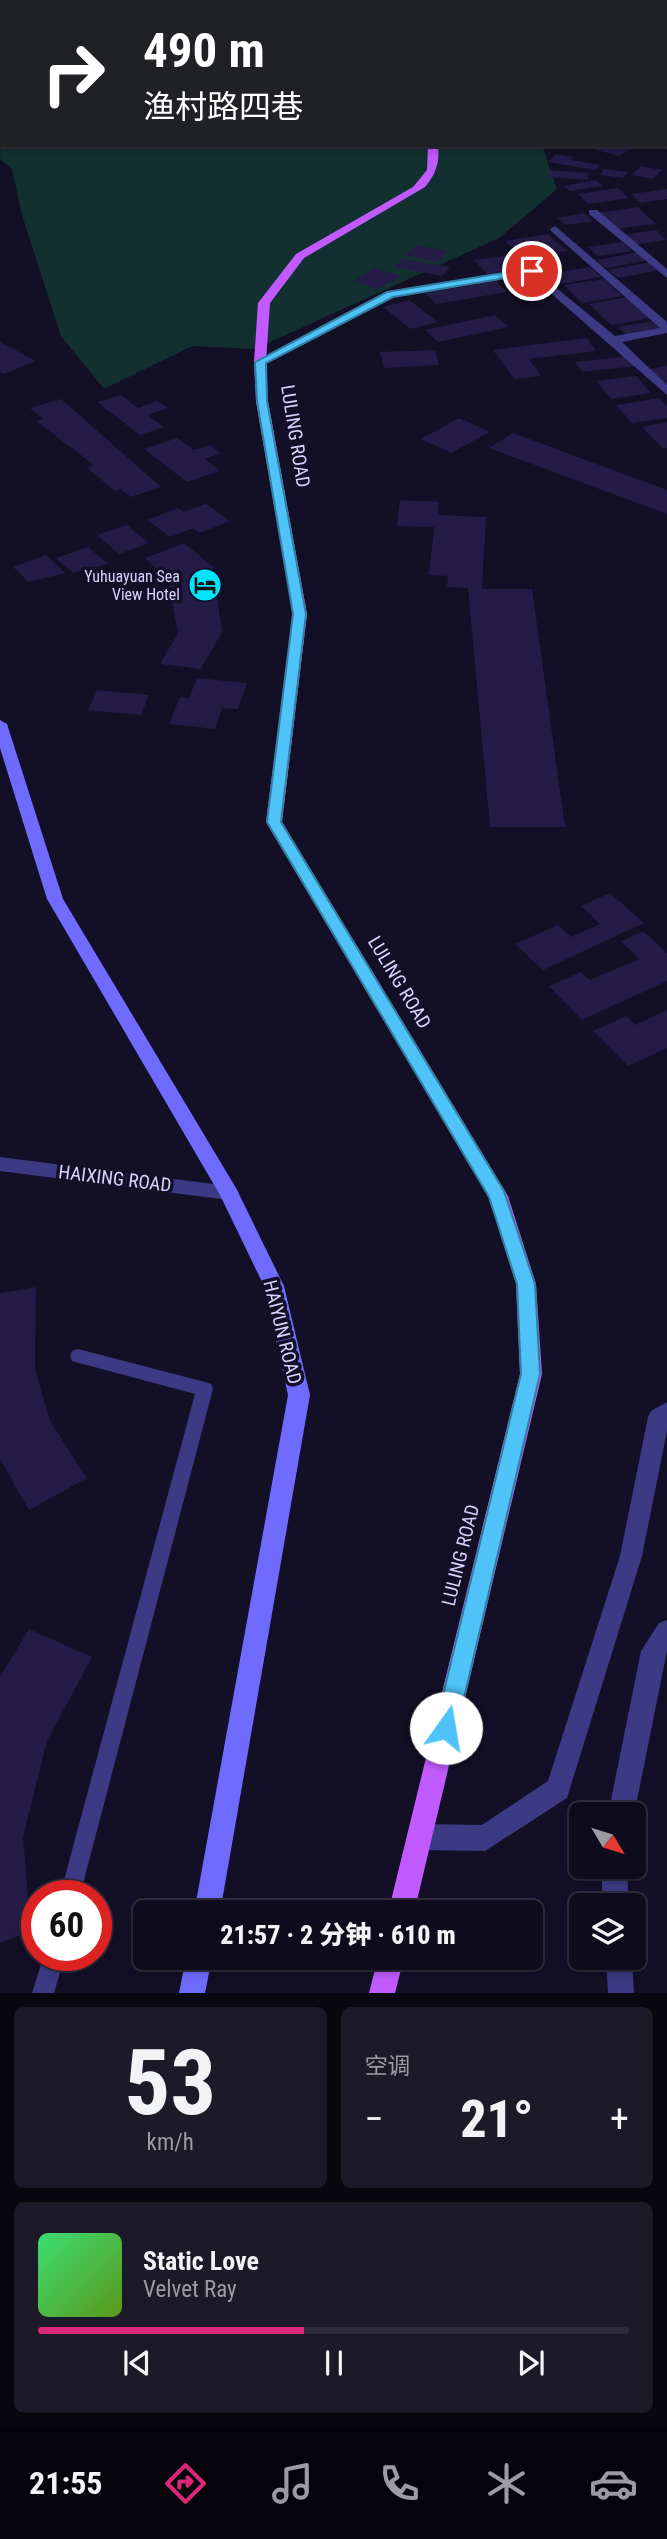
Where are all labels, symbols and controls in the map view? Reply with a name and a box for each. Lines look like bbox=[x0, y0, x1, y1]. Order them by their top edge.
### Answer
text: 490 m bbox=[143, 22, 265, 79]
icon: right bbox=[28, 28, 119, 119]
text: 渔村路四巷 bbox=[143, 88, 303, 126]
pin bbox=[502, 241, 562, 301]
icon: arrive bbox=[513, 252, 551, 290]
street label: LULING ROAD bbox=[276, 383, 315, 489]
hotel icon: Yuhuayuan Sea View Hotel bbox=[186, 566, 224, 604]
place label: Yuhuayuan Sea View Hotel bbox=[84, 567, 180, 604]
street label: LULING ROAD bbox=[363, 932, 436, 1033]
street label: HAIXING ROAD bbox=[57, 1160, 173, 1197]
street label: HAIYUN ROAD bbox=[258, 1278, 307, 1387]
street label: LULING ROAD bbox=[437, 1502, 484, 1608]
position arrow bbox=[409, 1691, 483, 1765]
north arrow bbox=[569, 1802, 646, 1880]
map controls bbox=[569, 1802, 646, 1970]
speed limit sign: 60 bbox=[21, 1880, 112, 1971]
button: layers bbox=[569, 1893, 646, 1970]
text: 21:57 · 2 分钟 · 610 m bbox=[220, 1920, 456, 1950]
text: 53 bbox=[124, 2030, 216, 2136]
text: 空调 bbox=[365, 2053, 411, 2080]
text: 21° bbox=[460, 2089, 533, 2150]
text: − bbox=[365, 2097, 384, 2141]
text: + bbox=[610, 2097, 629, 2141]
text: km/h bbox=[147, 2129, 194, 2156]
text: Static Love bbox=[143, 2246, 259, 2276]
text: Velvet Ray bbox=[143, 2276, 237, 2303]
icon: previous bbox=[118, 2344, 156, 2382]
icon: pause bbox=[315, 2344, 353, 2382]
icon: next bbox=[512, 2344, 550, 2382]
icon: directions bbox=[161, 2459, 210, 2508]
icon: music bbox=[268, 2459, 317, 2508]
icon: phone bbox=[375, 2459, 424, 2508]
icon: climate bbox=[482, 2459, 531, 2508]
icon: car bbox=[589, 2459, 638, 2508]
text: 21:55 bbox=[29, 2464, 102, 2502]

